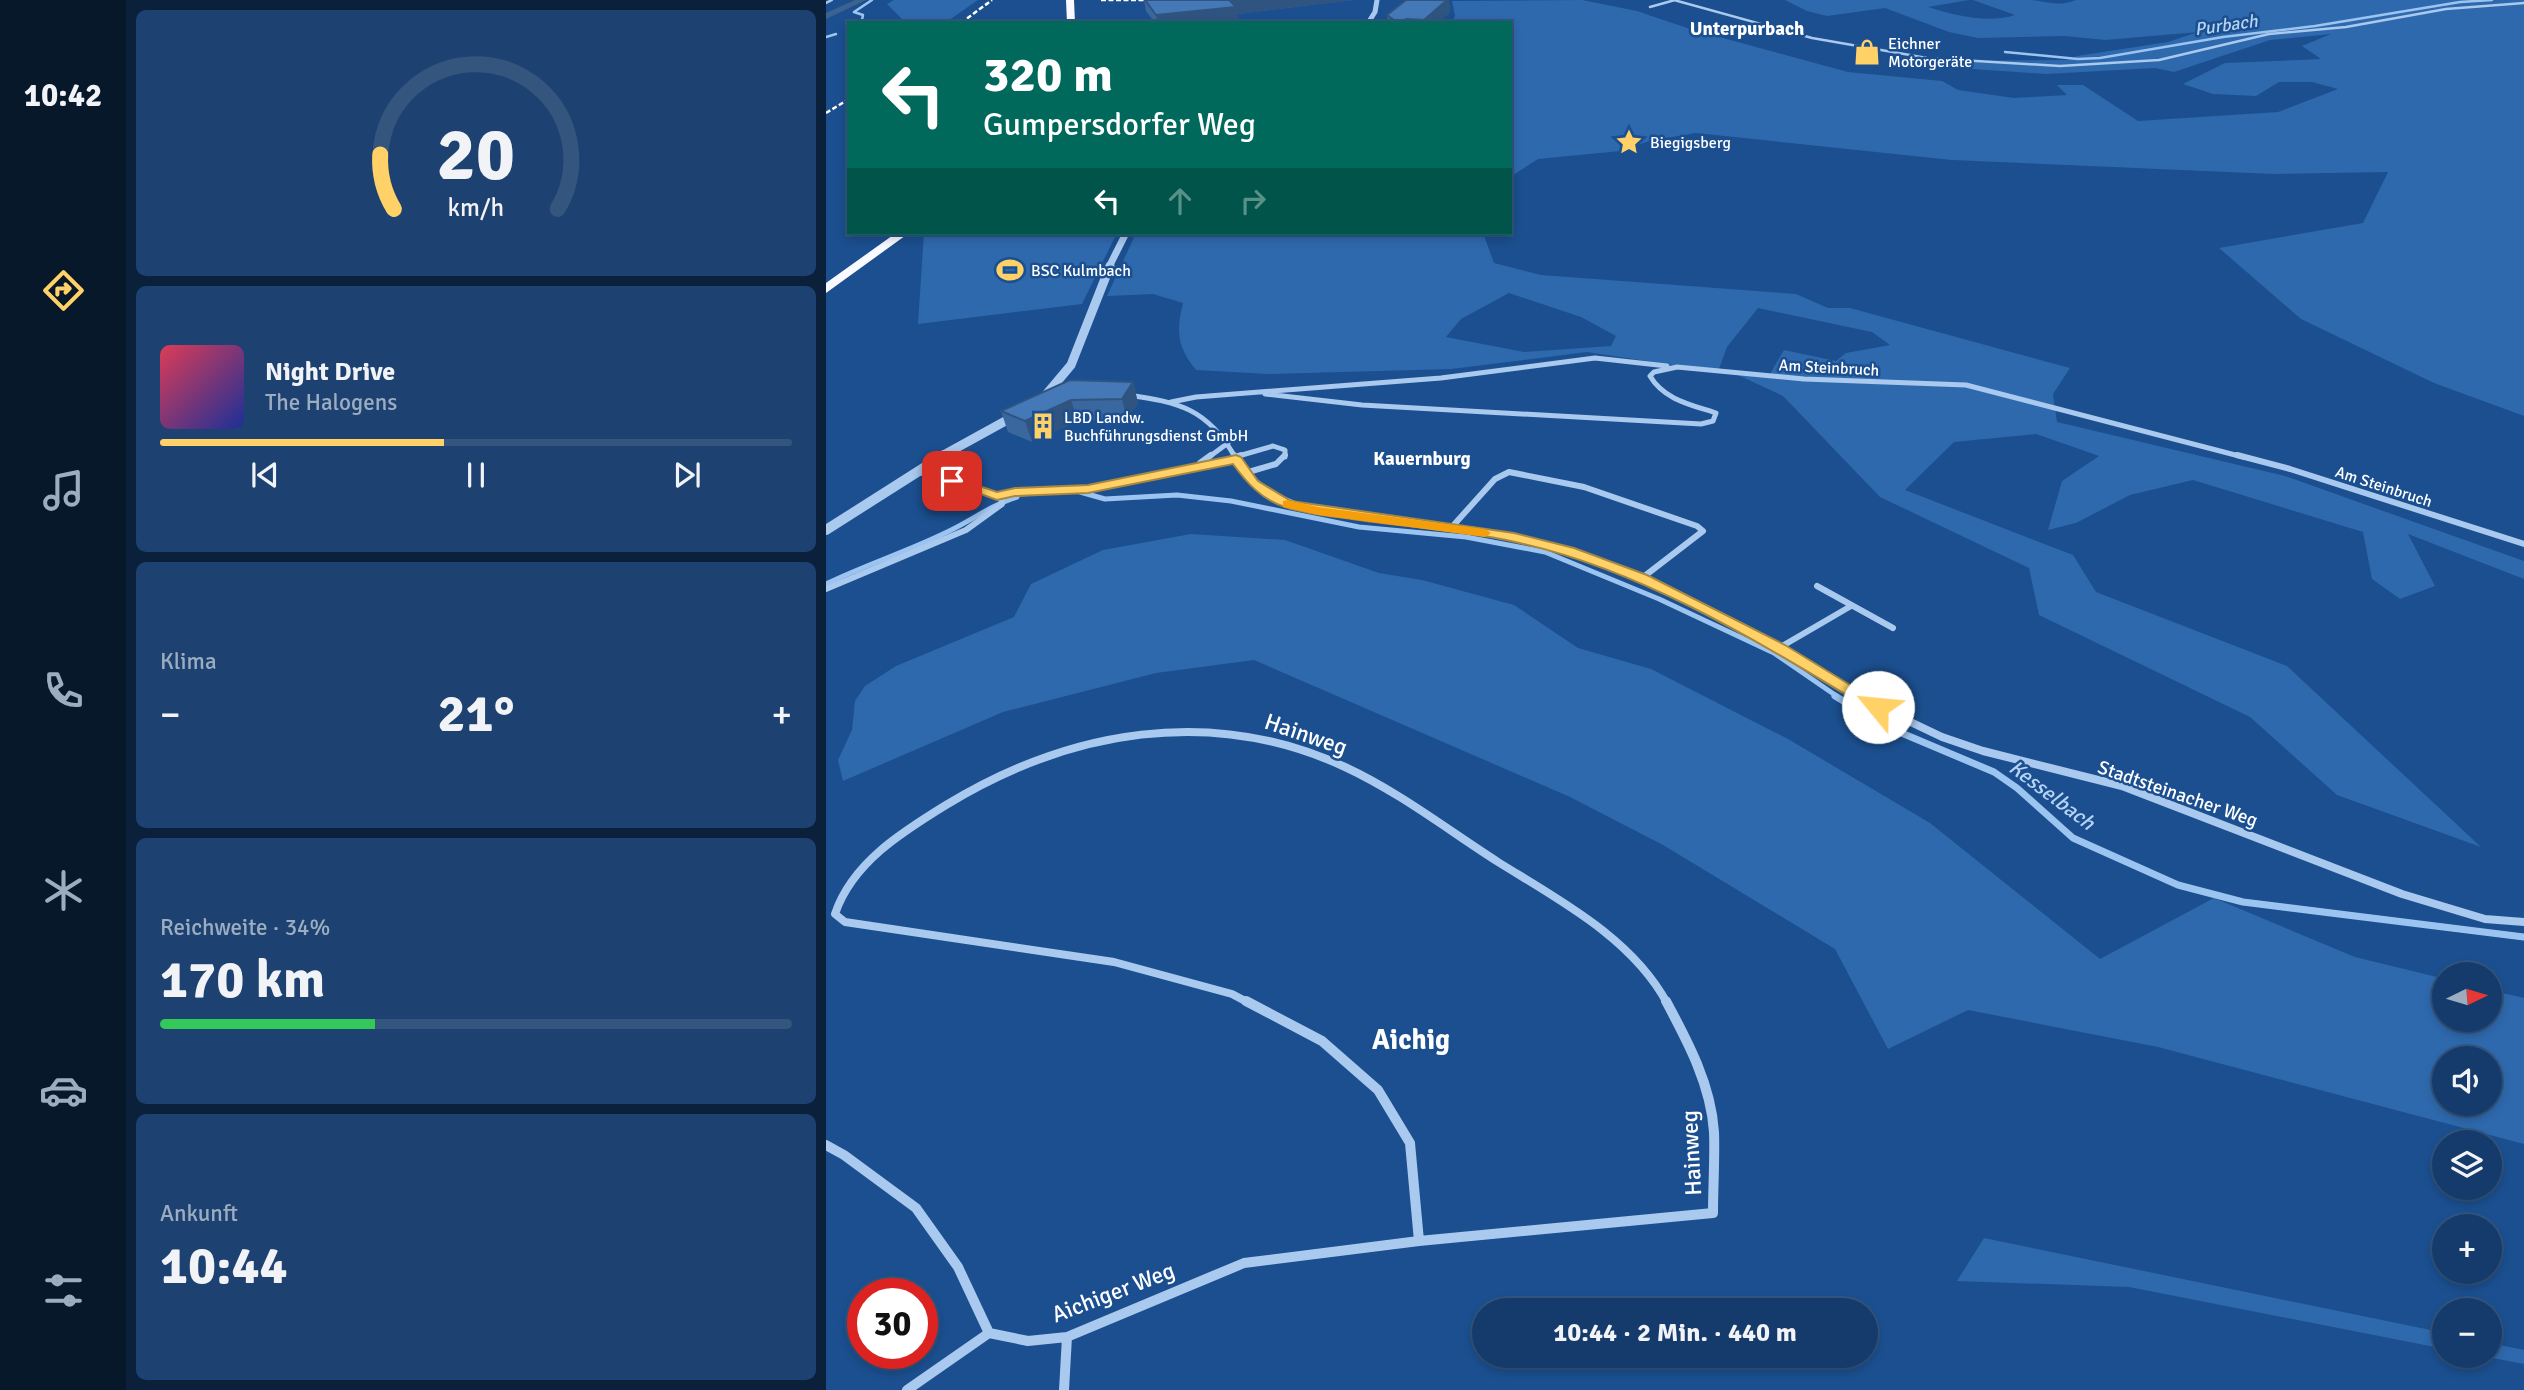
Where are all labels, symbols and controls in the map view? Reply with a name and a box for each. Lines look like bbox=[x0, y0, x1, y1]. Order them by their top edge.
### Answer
water label: Purbach bbox=[2193, 10, 2260, 40]
district label: Unterpurbach bbox=[1690, 17, 1804, 41]
place label: Eichner Motorgeräte bbox=[1888, 34, 1972, 72]
shop icon: Eichner Motorgeräte bbox=[1852, 37, 1882, 67]
text: 320 m bbox=[983, 45, 1113, 105]
icon: left bbox=[868, 49, 959, 140]
text: 10:42 bbox=[24, 76, 102, 115]
text: Gumpersdorfer Weg bbox=[983, 105, 1256, 144]
text: 20 bbox=[437, 111, 515, 200]
place icon: Biegigsberg bbox=[1614, 127, 1644, 157]
place label: Biegigsberg bbox=[1650, 133, 1731, 153]
icon: left bbox=[1088, 182, 1126, 220]
icon: ahead bbox=[1161, 182, 1199, 220]
icon: right bbox=[1234, 182, 1272, 220]
text: km/h bbox=[448, 192, 504, 223]
sports icon: BSC Kulmbach bbox=[995, 255, 1025, 285]
place label: BSC Kulmbach bbox=[1031, 261, 1131, 281]
icon: directions bbox=[39, 266, 88, 315]
street label: Am Steinbruch bbox=[1778, 355, 1880, 381]
text: Night Drive bbox=[265, 356, 395, 388]
text: The Halogens bbox=[265, 388, 397, 417]
place label: LBD Landw. Buchführungsdienst GmbH bbox=[1064, 408, 1248, 446]
building icon: LBD Landw. Buchführungsdienst GmbH bbox=[1028, 411, 1058, 441]
district label: Kauernburg bbox=[1373, 447, 1471, 471]
pin bbox=[922, 451, 982, 511]
icon: previous bbox=[246, 456, 284, 494]
icon: pause bbox=[457, 456, 495, 494]
icon: next bbox=[668, 456, 706, 494]
icon: arrive bbox=[933, 462, 971, 500]
street label: Am Steinbruch bbox=[2333, 462, 2435, 512]
icon: music bbox=[39, 466, 88, 515]
text: Klima bbox=[160, 647, 217, 676]
icon: phone bbox=[39, 666, 88, 715]
position arrow bbox=[1841, 670, 1915, 744]
text: 21° bbox=[438, 682, 514, 746]
text: − bbox=[160, 691, 181, 738]
text: + bbox=[771, 691, 792, 738]
street label: Hainweg bbox=[1261, 707, 1351, 762]
water label: Kesselbach bbox=[2004, 754, 2100, 836]
street label: Stadtsteinacher Weg bbox=[2094, 755, 2261, 833]
icon: climate bbox=[39, 866, 88, 915]
text: Reichweite · 34% bbox=[160, 913, 330, 942]
text: 170 km bbox=[160, 948, 325, 1012]
north arrow bbox=[2432, 962, 2502, 1032]
map controls bbox=[2432, 962, 2502, 1368]
district label: Aichig bbox=[1372, 1023, 1450, 1057]
button: sound bbox=[2432, 1046, 2502, 1116]
icon: car bbox=[39, 1066, 88, 1115]
street label: Hainweg bbox=[1675, 1109, 1708, 1196]
button: layers bbox=[2432, 1130, 2502, 1200]
text: Ankunft bbox=[160, 1199, 238, 1228]
button: + bbox=[2432, 1214, 2502, 1284]
text: 10:44 bbox=[160, 1234, 288, 1298]
street label: Aichiger Weg bbox=[1048, 1256, 1179, 1329]
icon: filters bbox=[39, 1266, 88, 1315]
speed limit sign: 30 bbox=[847, 1278, 938, 1369]
button: − bbox=[2432, 1298, 2502, 1368]
text: 10:44 · 2 Min. · 440 m bbox=[1553, 1317, 1797, 1349]

